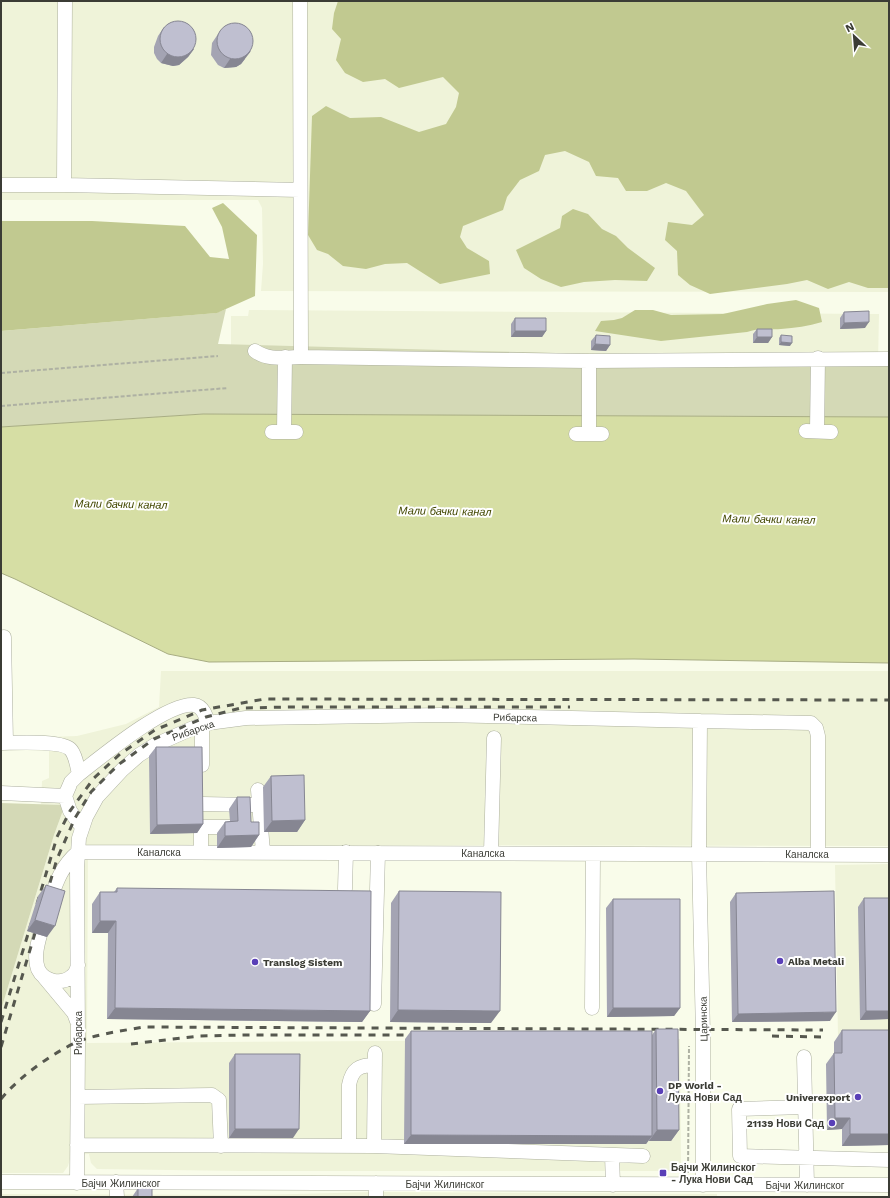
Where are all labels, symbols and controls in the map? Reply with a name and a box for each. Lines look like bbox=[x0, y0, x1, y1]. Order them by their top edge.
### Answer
north arrow bbox=[834, 16, 874, 56]
text: N bbox=[843, 20, 856, 35]
water label: Мали бачки канал bbox=[74, 497, 168, 512]
water label: Мали бачки канал bbox=[398, 504, 492, 519]
water label: Мали бачки канал bbox=[722, 512, 816, 527]
street label: Рибарска bbox=[493, 712, 538, 723]
street label: Рибарска bbox=[171, 718, 216, 743]
street label: Каналска bbox=[137, 847, 181, 858]
street label: Каналска bbox=[461, 848, 505, 859]
street label: Каналска bbox=[785, 849, 829, 860]
marker: Alba Metali bbox=[775, 956, 785, 966]
place label: Alba Metali bbox=[788, 956, 844, 967]
marker: Translog Sistem bbox=[250, 957, 260, 967]
place label: Translog Sistem bbox=[263, 957, 342, 968]
street label: Царинска bbox=[698, 996, 709, 1042]
street label: Рибарска bbox=[73, 1011, 84, 1055]
place label: DP World - Лука Нови Сад bbox=[668, 1080, 742, 1103]
marker: DP World - Лука Нови Сад bbox=[655, 1086, 665, 1096]
place label: Univerexport bbox=[786, 1092, 851, 1103]
marker: Univerexport bbox=[853, 1092, 863, 1102]
place label: 21139 Нови Сад bbox=[747, 1118, 825, 1129]
marker: 21139 Нови Сад bbox=[827, 1118, 837, 1128]
place label: Бајчи Жилинског - Лука Нови Сад bbox=[671, 1162, 756, 1185]
marker: Бајчи Жилинског - Лука Нови Сад bbox=[658, 1168, 668, 1178]
street label: Бајчи Жилинског bbox=[81, 1178, 161, 1189]
street label: Бајчи Жилинског bbox=[405, 1179, 485, 1190]
street label: Бајчи Жилинског bbox=[765, 1180, 845, 1191]

